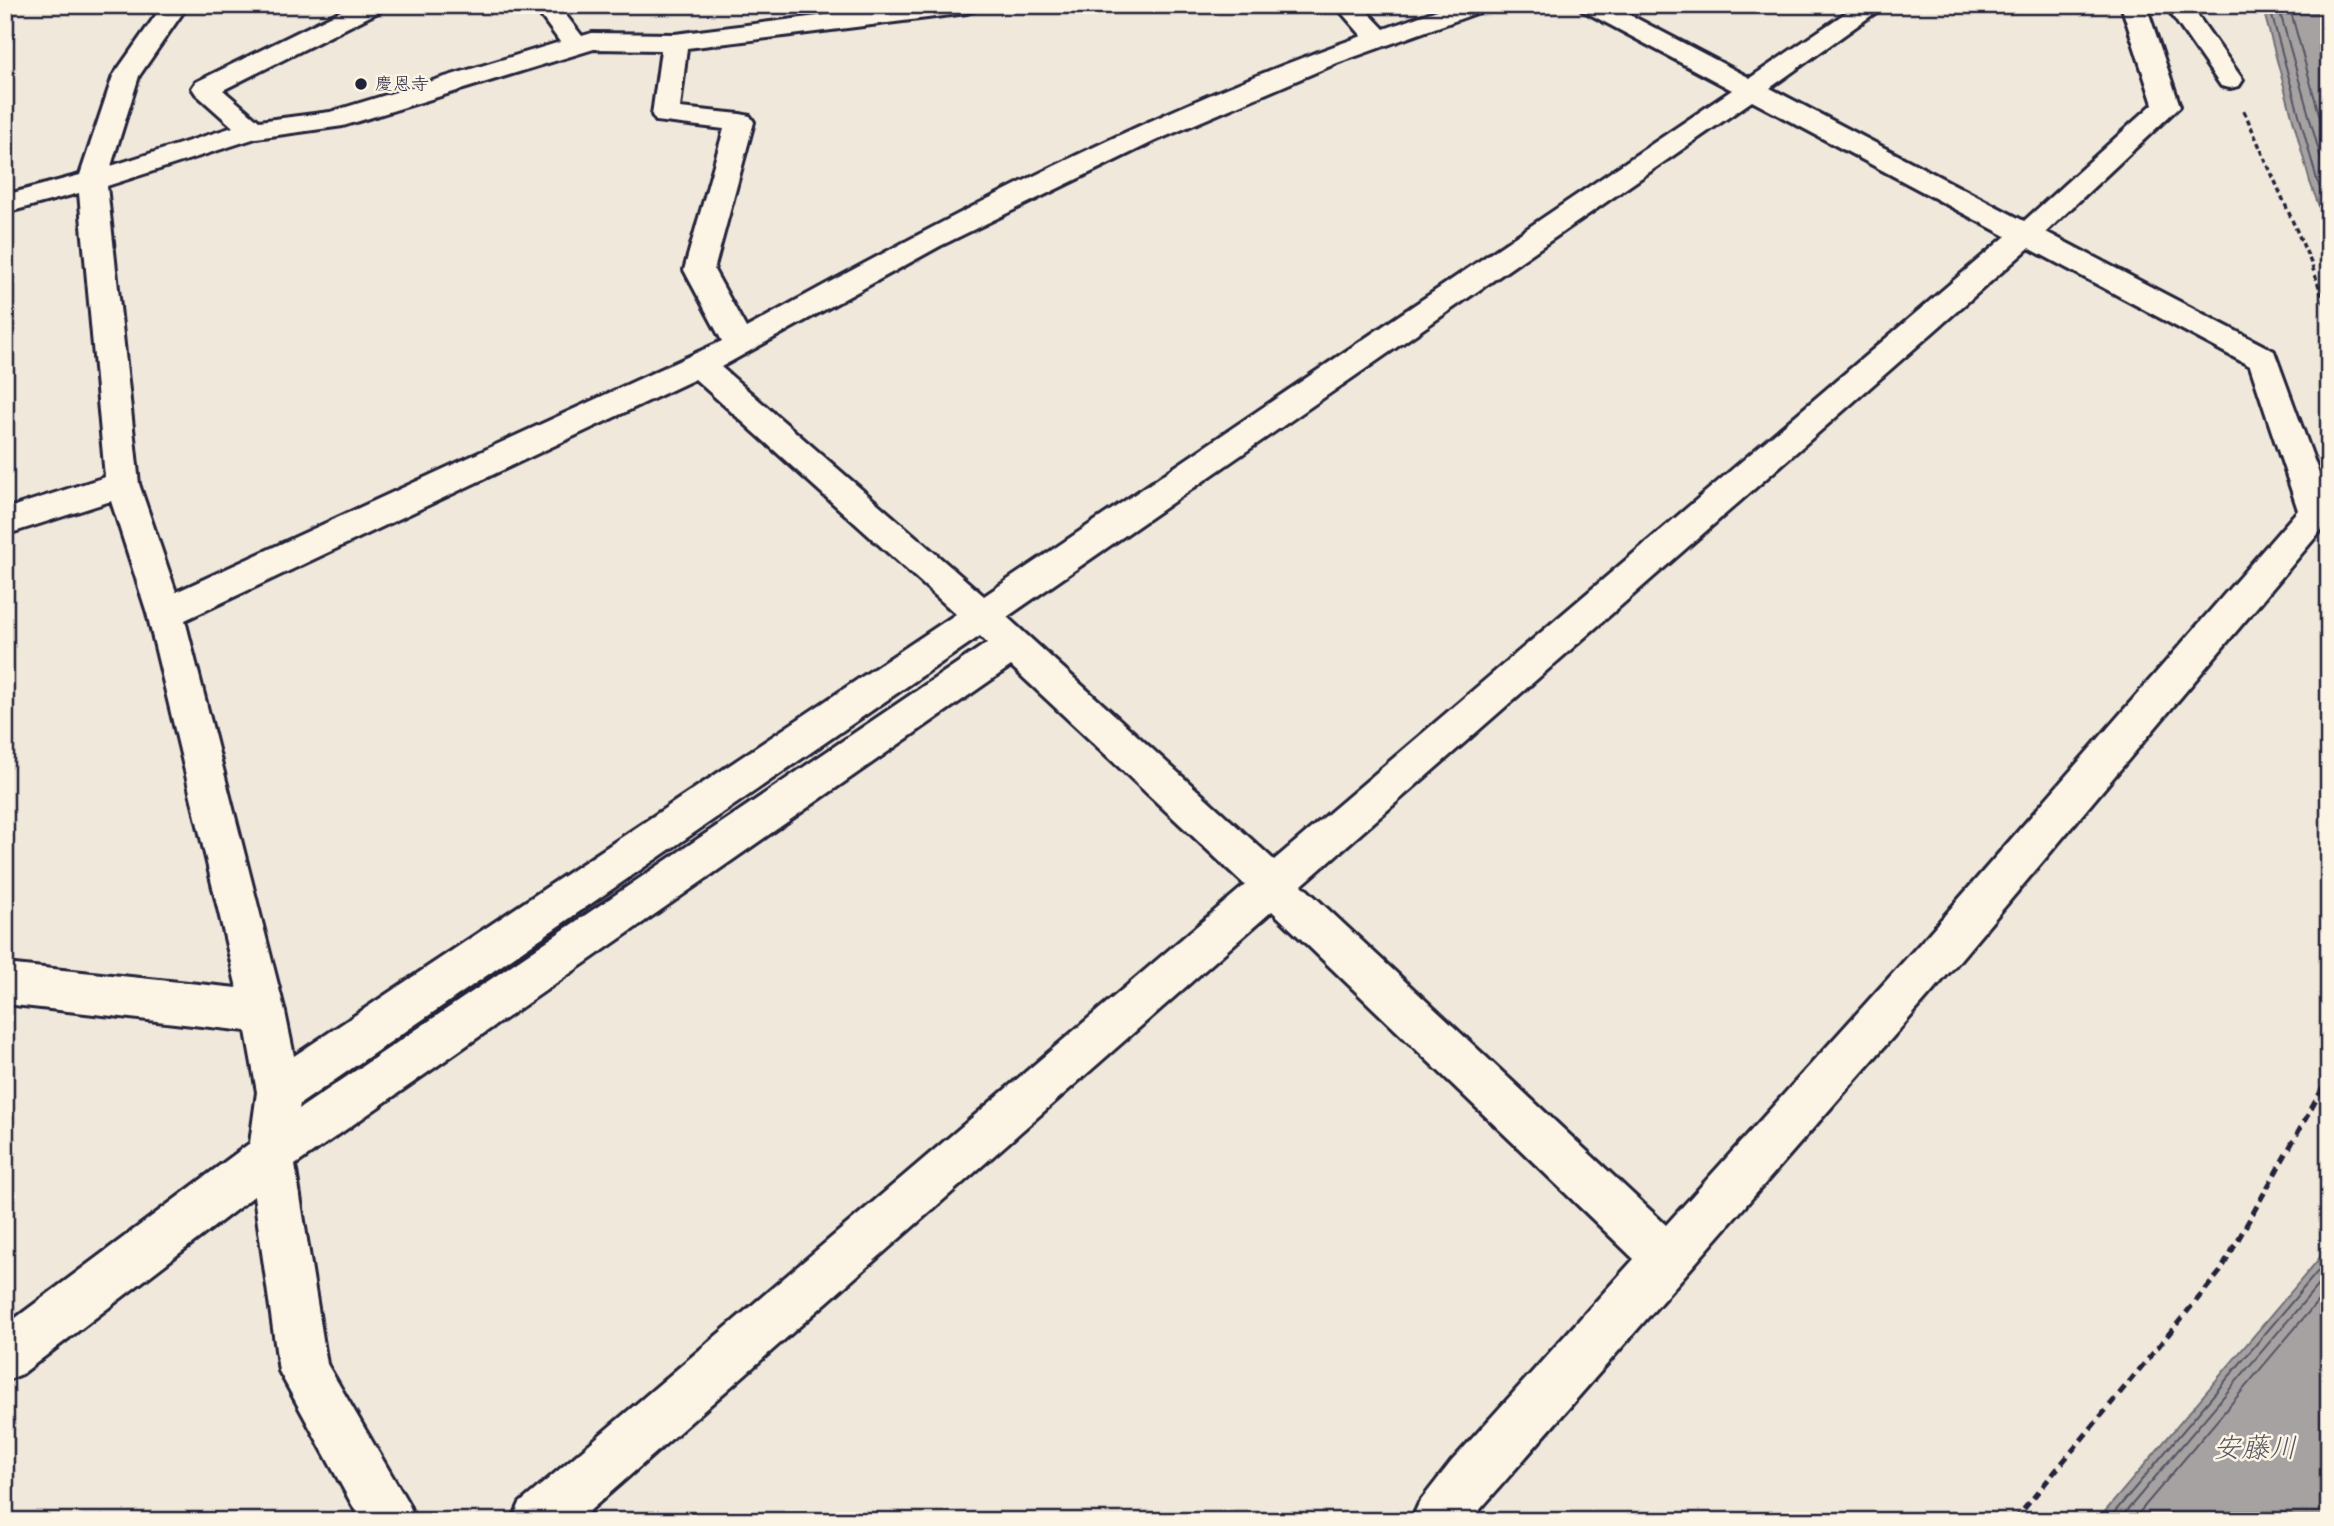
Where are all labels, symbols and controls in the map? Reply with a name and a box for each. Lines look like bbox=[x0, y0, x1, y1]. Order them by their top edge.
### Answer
place label: 慶恩寺 bbox=[375, 72, 429, 97]
marker: 慶恩寺 bbox=[353, 76, 369, 92]
water label: 安藤川 bbox=[2213, 1429, 2297, 1468]

